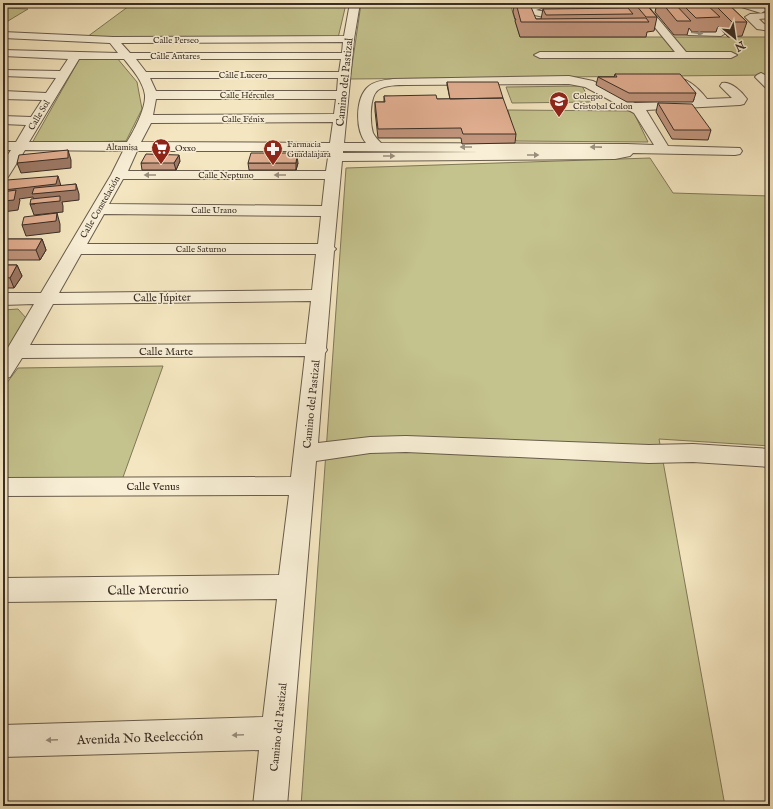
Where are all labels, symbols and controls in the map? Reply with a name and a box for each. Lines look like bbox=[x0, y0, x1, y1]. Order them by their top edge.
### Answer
north arrow bbox=[715, 18, 755, 58]
one-way arrow bbox=[690, 30, 703, 36]
street label: Calle Perseo bbox=[153, 35, 199, 46]
street label: Camino del Pastizal bbox=[333, 37, 357, 127]
text: N bbox=[731, 37, 748, 54]
street label: Calle Antares bbox=[150, 51, 200, 62]
street label: Calle Lucero bbox=[219, 70, 267, 81]
street label: Calle Hércules bbox=[220, 90, 274, 101]
school or university icon: Colegio Cristobal Colon bbox=[548, 90, 570, 118]
place label: Colegio Cristobal Colon bbox=[573, 91, 633, 112]
street label: Calle Sol bbox=[26, 98, 53, 132]
street label: Calle Fénix bbox=[222, 114, 265, 125]
supermarket icon: Oxxo bbox=[150, 137, 172, 165]
pharmacy icon: Farmacia Guadalajara bbox=[262, 138, 284, 166]
place label: Farmacia Guadalajara bbox=[287, 139, 331, 160]
street label: Altamisa bbox=[105, 142, 138, 153]
place label: Oxxo bbox=[175, 143, 196, 154]
one-way arrow bbox=[459, 144, 472, 150]
one-way arrow bbox=[590, 144, 602, 151]
one-way arrow bbox=[527, 152, 540, 158]
one-way arrow bbox=[383, 153, 396, 159]
street label: Calle Neptuno bbox=[198, 170, 254, 181]
one-way arrow bbox=[143, 172, 156, 178]
one-way arrow bbox=[273, 172, 286, 178]
street label: Calle Constelación bbox=[78, 174, 123, 240]
street label: Calle Urano bbox=[191, 205, 237, 216]
street label: Calle Saturno bbox=[176, 244, 226, 255]
street label: Calle Júpiter bbox=[133, 290, 191, 306]
street label: Calle Marte bbox=[139, 345, 193, 359]
street label: Camino del Pastizal bbox=[300, 359, 324, 449]
street label: Calle Venus bbox=[126, 480, 180, 494]
street label: Calle Mercurio bbox=[107, 581, 189, 600]
street label: Camino del Pastizal bbox=[267, 682, 291, 772]
street label: Avenida No Reelección bbox=[76, 728, 204, 749]
one-way arrow bbox=[232, 731, 244, 738]
one-way arrow bbox=[45, 737, 58, 743]

